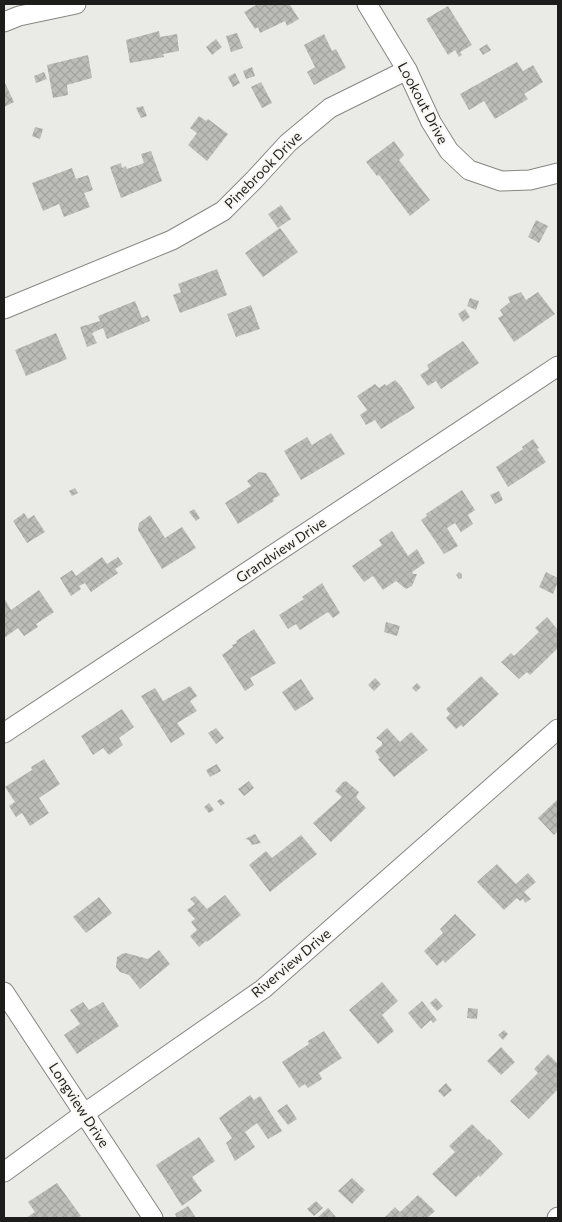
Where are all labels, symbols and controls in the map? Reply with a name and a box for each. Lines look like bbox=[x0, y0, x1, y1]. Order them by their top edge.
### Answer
street label: Lookout Drive bbox=[395, 59, 452, 147]
street label: Pinebrook Drive bbox=[220, 127, 305, 212]
street label: Grandview Drive bbox=[233, 513, 329, 586]
street label: Riverview Drive bbox=[247, 924, 334, 1001]
street label: Longview Drive bbox=[46, 1059, 113, 1150]

